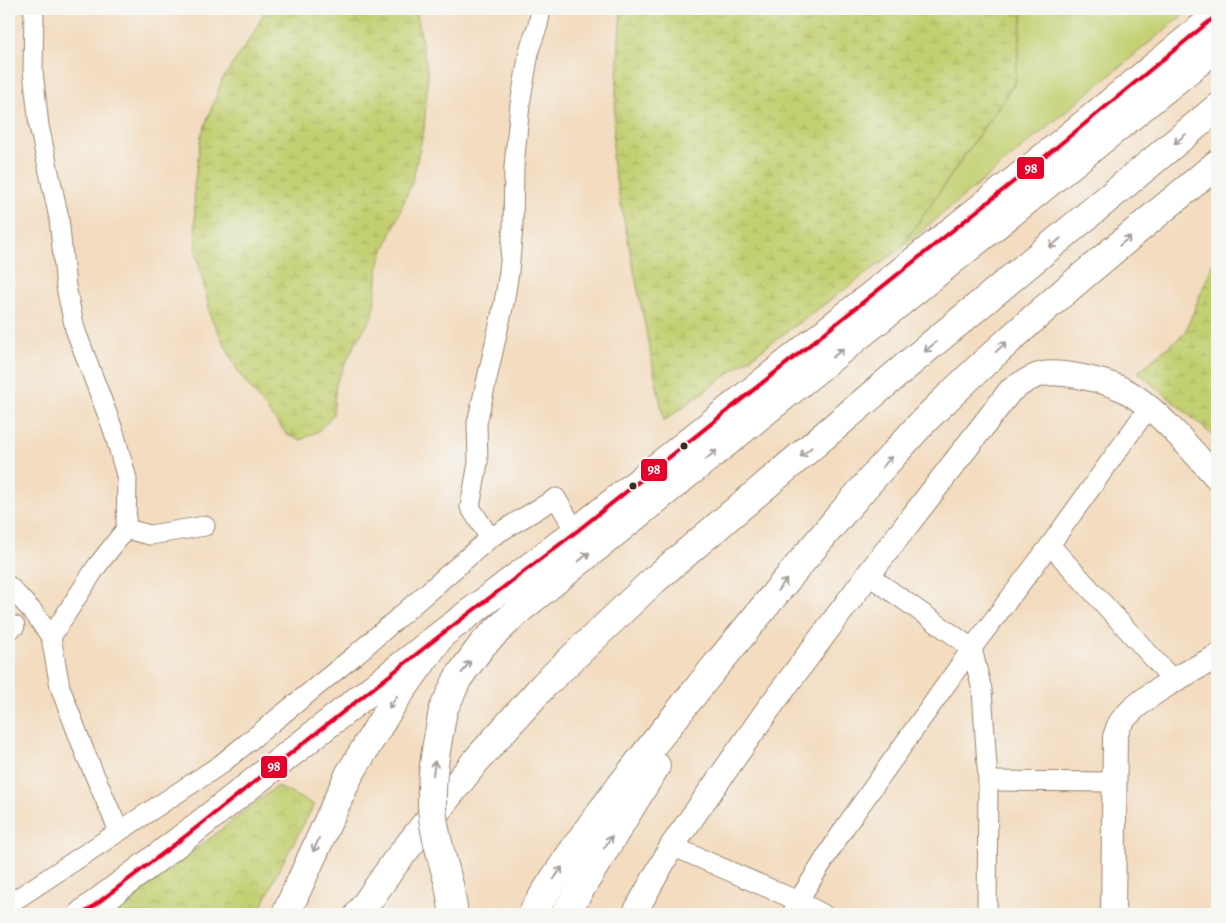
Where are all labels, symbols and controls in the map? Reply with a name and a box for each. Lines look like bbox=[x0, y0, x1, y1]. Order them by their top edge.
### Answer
one-way arrow bbox=[1173, 134, 1186, 145]
line badge: 98 bbox=[1016, 156, 1045, 180]
text: 98 bbox=[1024, 159, 1038, 178]
one-way arrow bbox=[1118, 235, 1131, 246]
one-way arrow bbox=[1048, 237, 1061, 249]
one-way arrow bbox=[923, 341, 936, 352]
one-way arrow bbox=[995, 341, 1008, 352]
one-way arrow bbox=[831, 348, 844, 359]
unlabelled marker bbox=[679, 441, 689, 451]
one-way arrow bbox=[799, 446, 812, 457]
one-way arrow bbox=[704, 450, 717, 461]
one-way arrow bbox=[881, 455, 893, 468]
line badge: 98 bbox=[640, 458, 668, 482]
text: 98 bbox=[647, 460, 661, 479]
unlabelled marker bbox=[628, 481, 638, 491]
one-way arrow bbox=[578, 551, 591, 562]
one-way arrow bbox=[776, 579, 787, 592]
one-way arrow bbox=[461, 660, 471, 674]
one-way arrow bbox=[388, 695, 398, 709]
line badge: 98 bbox=[260, 755, 288, 779]
text: 98 bbox=[267, 757, 281, 776]
one-way arrow bbox=[429, 761, 439, 777]
one-way arrow bbox=[603, 836, 613, 850]
one-way arrow bbox=[311, 837, 321, 852]
one-way arrow bbox=[553, 866, 563, 880]

